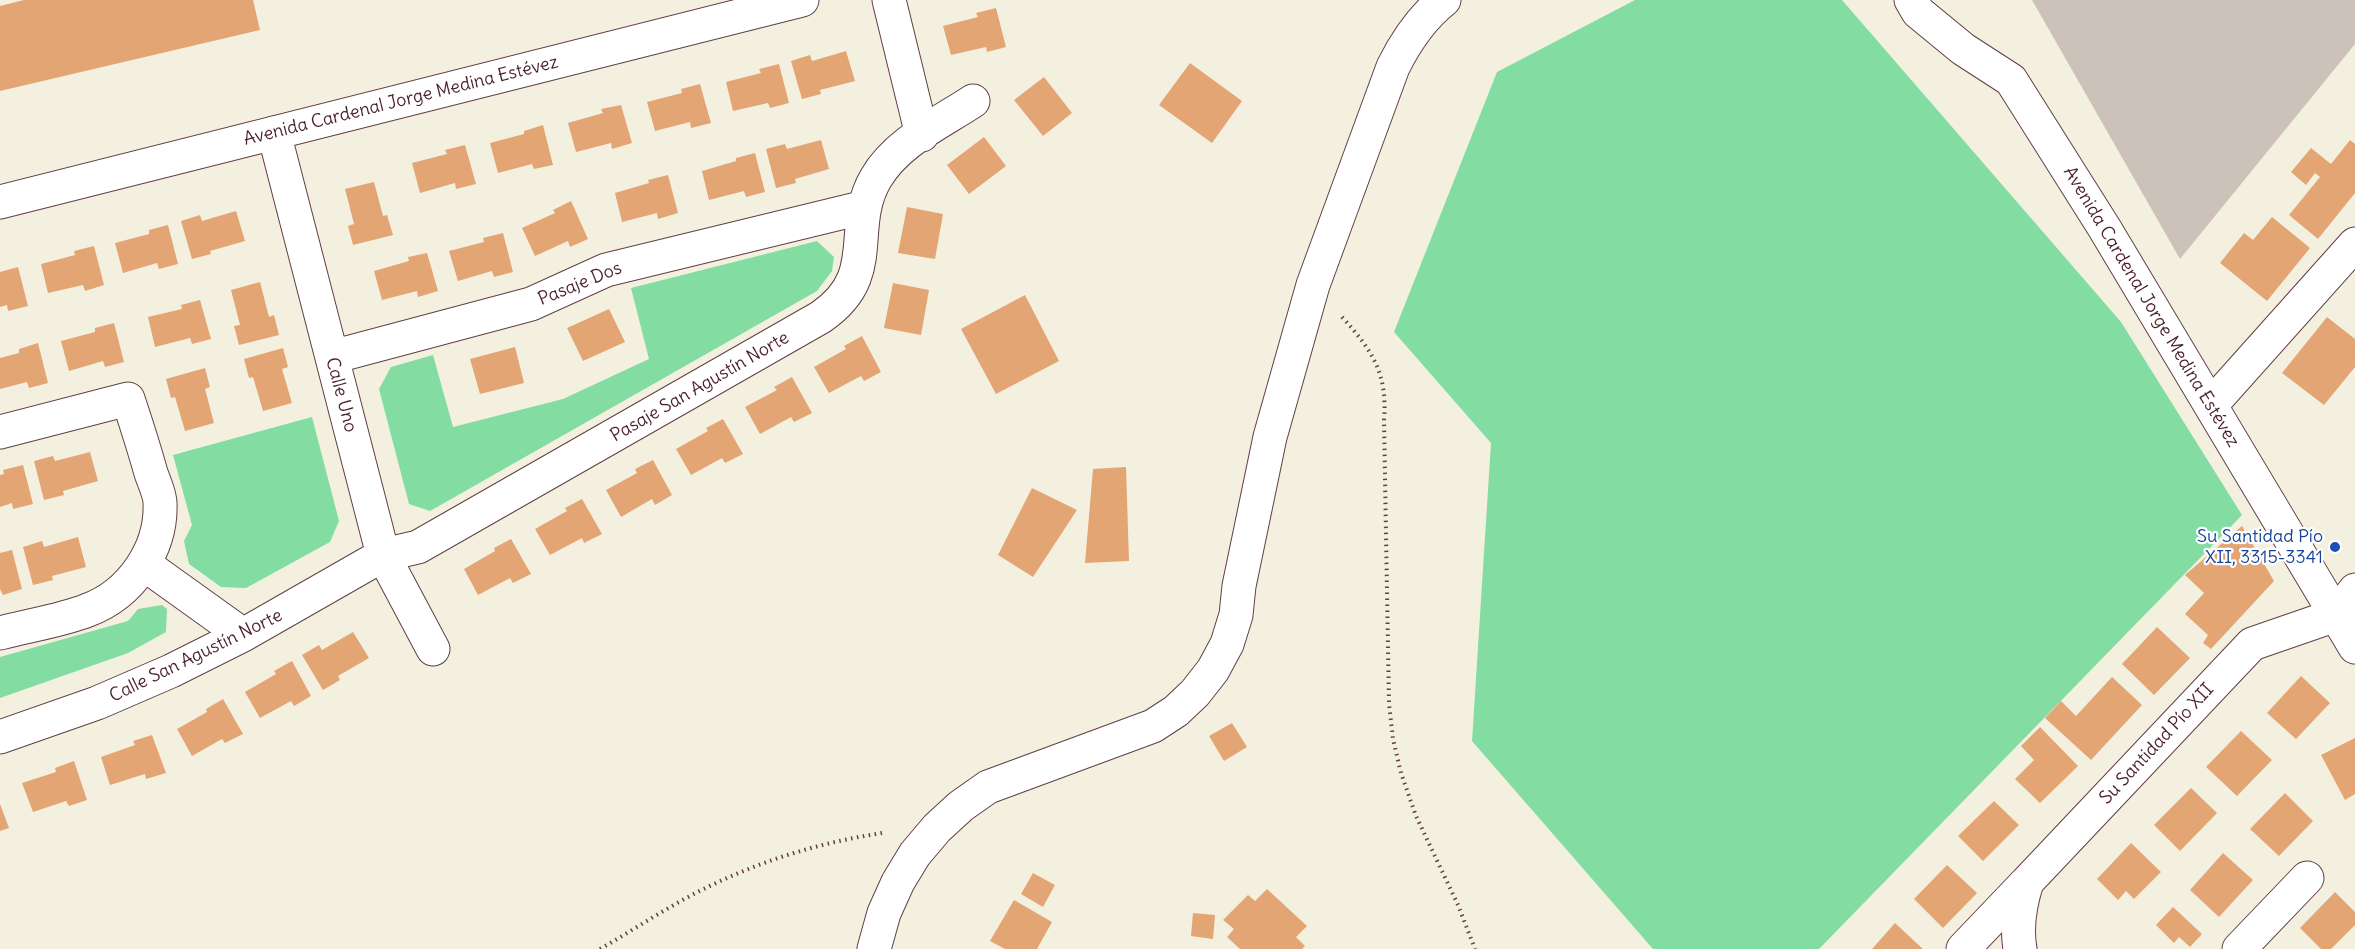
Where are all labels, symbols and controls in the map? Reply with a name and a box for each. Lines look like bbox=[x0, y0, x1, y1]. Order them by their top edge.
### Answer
street label: Avenida Cardenal Jorge Medina Estévez bbox=[242, 51, 560, 151]
street label: Avenida Cardenal Jorge Medina Estévez bbox=[2058, 163, 2244, 451]
street label: Pasaje Dos bbox=[535, 257, 625, 311]
street label: Pasaje San Agustín Norte bbox=[607, 327, 793, 447]
street label: Calle Uno bbox=[321, 355, 361, 435]
place label: Su Santidad Pío XII, 3315-3341 bbox=[2197, 526, 2323, 568]
marker: Su Santidad Pío XII, 3315-3341 bbox=[2328, 540, 2342, 554]
street label: Calle San Agustín Norte bbox=[106, 605, 286, 707]
street label: Su Santidad Pío XII bbox=[2095, 679, 2219, 809]

